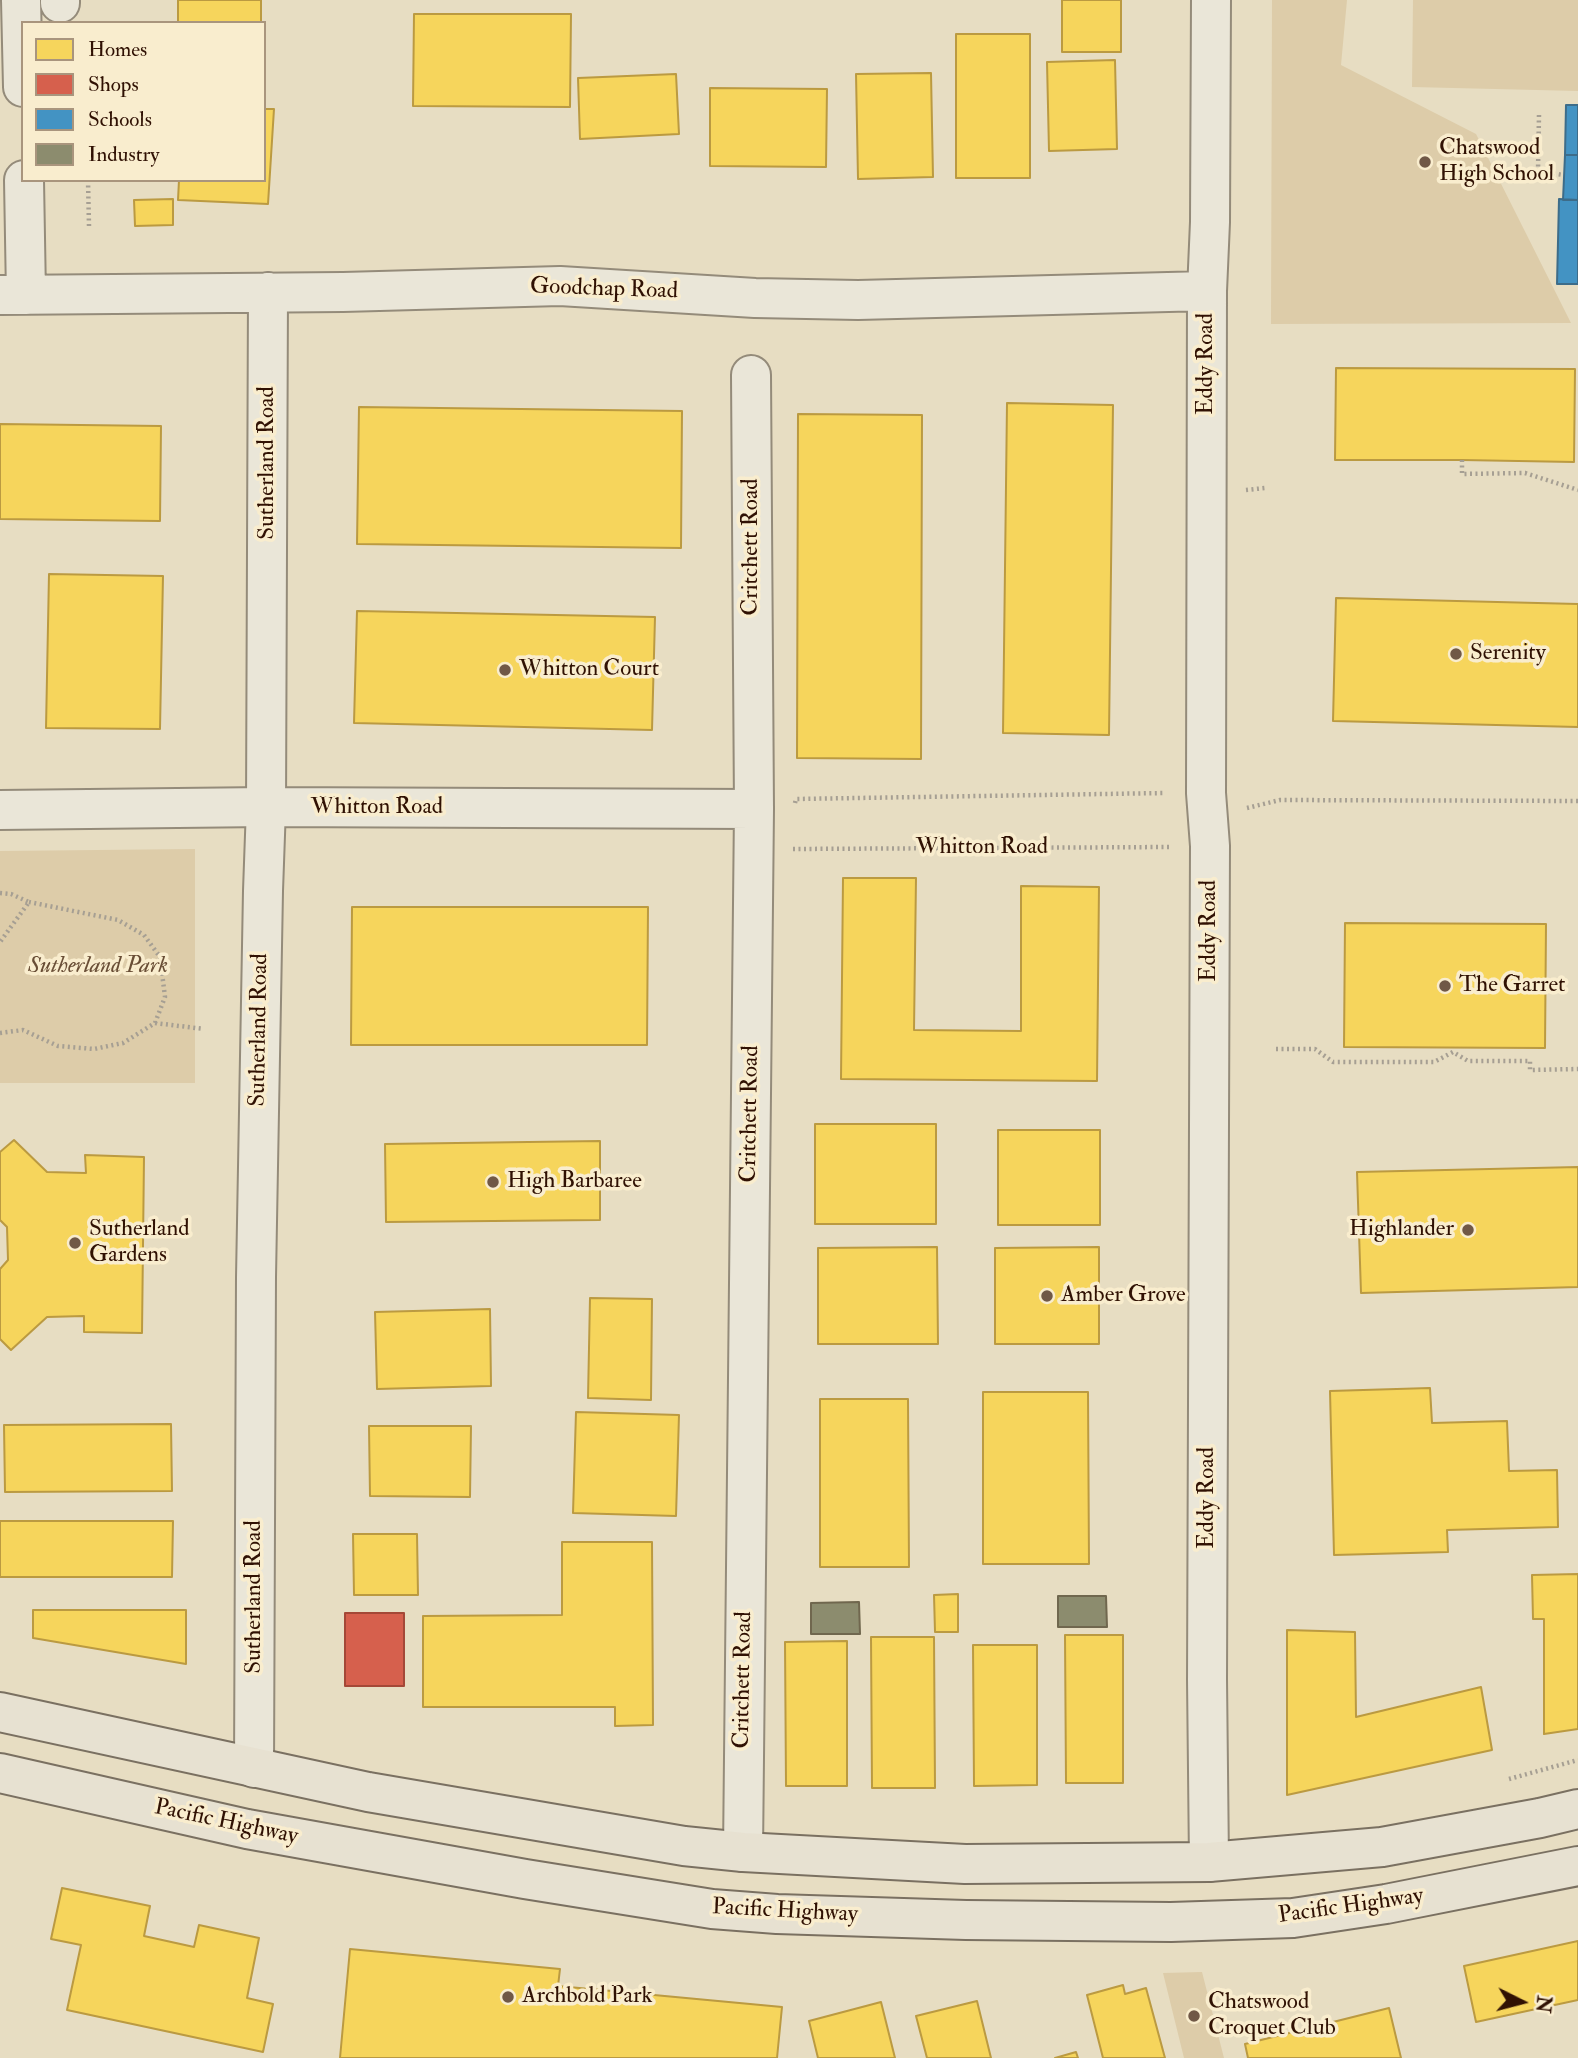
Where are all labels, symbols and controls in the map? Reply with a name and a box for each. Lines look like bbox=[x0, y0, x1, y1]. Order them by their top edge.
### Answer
legend bbox=[21, 21, 266, 182]
text: Homes bbox=[88, 36, 147, 63]
text: Shops bbox=[88, 71, 139, 98]
text: Schools bbox=[88, 106, 152, 133]
place label: Chatswood High School bbox=[1439, 135, 1554, 189]
text: Industry bbox=[88, 141, 160, 168]
marker: Chatswood High School bbox=[1417, 154, 1433, 170]
street label: Goodchap Road bbox=[529, 274, 679, 306]
street label: Eddy Road bbox=[1193, 313, 1221, 415]
street label: Sutherland Road bbox=[254, 386, 282, 540]
street label: Critchett Road bbox=[738, 478, 766, 616]
place label: Serenity bbox=[1470, 640, 1546, 668]
marker: Serenity bbox=[1448, 646, 1464, 662]
place label: Whitton Court bbox=[519, 656, 659, 684]
marker: Whitton Court bbox=[497, 662, 513, 678]
street label: Whitton Road bbox=[311, 794, 443, 822]
street label: Whitton Road bbox=[916, 834, 1048, 862]
street label: Eddy Road bbox=[1196, 880, 1224, 982]
park label: Sutherland Park bbox=[28, 953, 168, 981]
street label: Sutherland Road bbox=[245, 953, 275, 1107]
place label: The Garret bbox=[1459, 972, 1566, 1000]
marker: The Garret bbox=[1437, 978, 1453, 994]
street label: Critchett Road bbox=[736, 1045, 766, 1183]
place label: High Barbaree bbox=[507, 1168, 642, 1196]
marker: High Barbaree bbox=[485, 1174, 501, 1190]
place label: Sutherland Gardens bbox=[89, 1216, 190, 1270]
place label: Highlander bbox=[1349, 1216, 1454, 1244]
marker: Highlander bbox=[1460, 1222, 1476, 1238]
marker: Sutherland Gardens bbox=[67, 1235, 83, 1251]
place label: Amber Grove bbox=[1061, 1282, 1186, 1310]
marker: Amber Grove bbox=[1039, 1288, 1055, 1304]
street label: Eddy Road bbox=[1194, 1447, 1222, 1549]
street label: Sutherland Road bbox=[241, 1520, 269, 1674]
street label: Critchett Road bbox=[729, 1611, 759, 1749]
street label: Pacific Highway bbox=[152, 1794, 300, 1852]
street label: Pacific Highway bbox=[1277, 1883, 1425, 1931]
street label: Pacific Highway bbox=[711, 1894, 859, 1930]
north arrow bbox=[1487, 1967, 1557, 2037]
place label: Archbold Park bbox=[522, 1983, 652, 2011]
marker: Archbold Park bbox=[500, 1989, 516, 2005]
place label: Chatswood Croquet Club bbox=[1208, 1989, 1336, 2043]
text: N bbox=[1530, 1994, 1556, 2014]
marker: Chatswood Croquet Club bbox=[1186, 2008, 1202, 2024]

